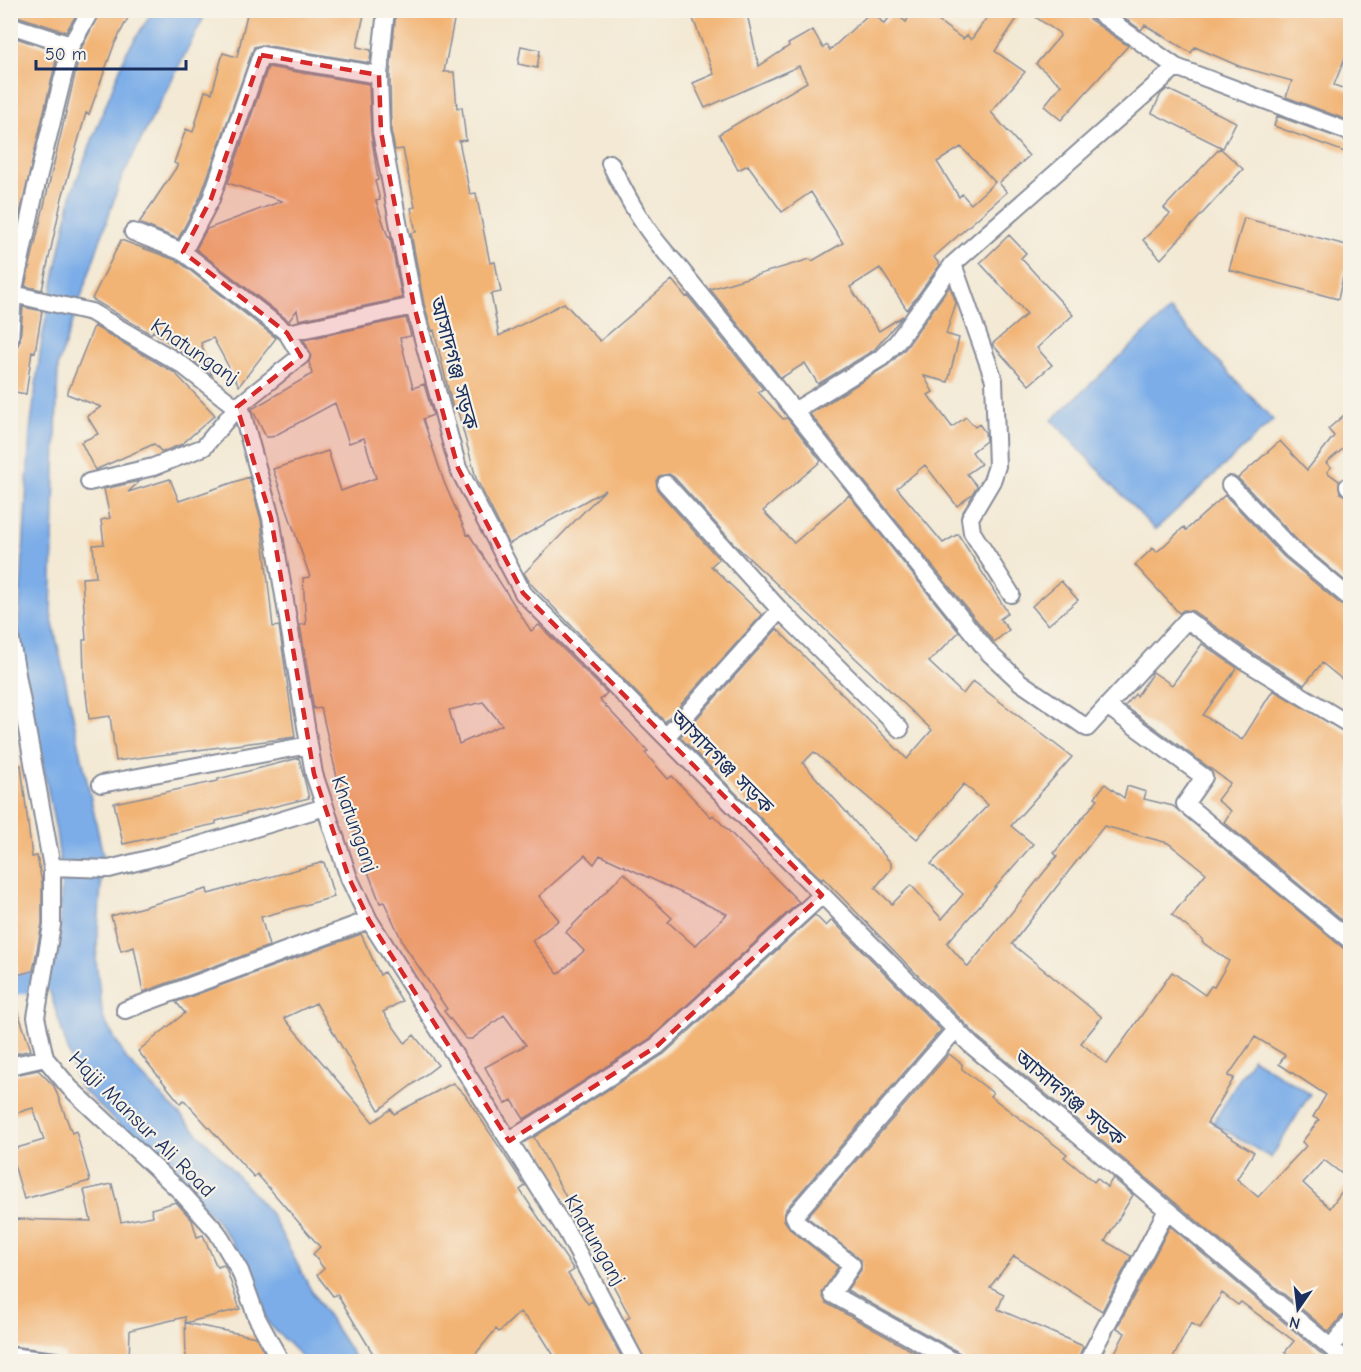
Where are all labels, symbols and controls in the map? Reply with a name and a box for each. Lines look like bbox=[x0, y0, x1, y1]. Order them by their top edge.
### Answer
scale bar bbox=[36, 33, 186, 71]
text: 50 m bbox=[45, 44, 87, 65]
street label: আসাদগঞ্জ সড়ক bbox=[425, 293, 483, 433]
street label: Khatunganj bbox=[147, 313, 243, 389]
street label: আসাদগঞ্জ সড়ক bbox=[665, 705, 779, 819]
street label: Khatunganj bbox=[326, 773, 384, 875]
street label: আসাদগঞ্জ সড়ক bbox=[1009, 1044, 1131, 1152]
street label: Hajji Mansur Ali Road bbox=[64, 1046, 220, 1202]
street label: Khatunganj bbox=[559, 1190, 631, 1290]
north arrow bbox=[1268, 1279, 1328, 1339]
text: N bbox=[1287, 1313, 1302, 1333]

